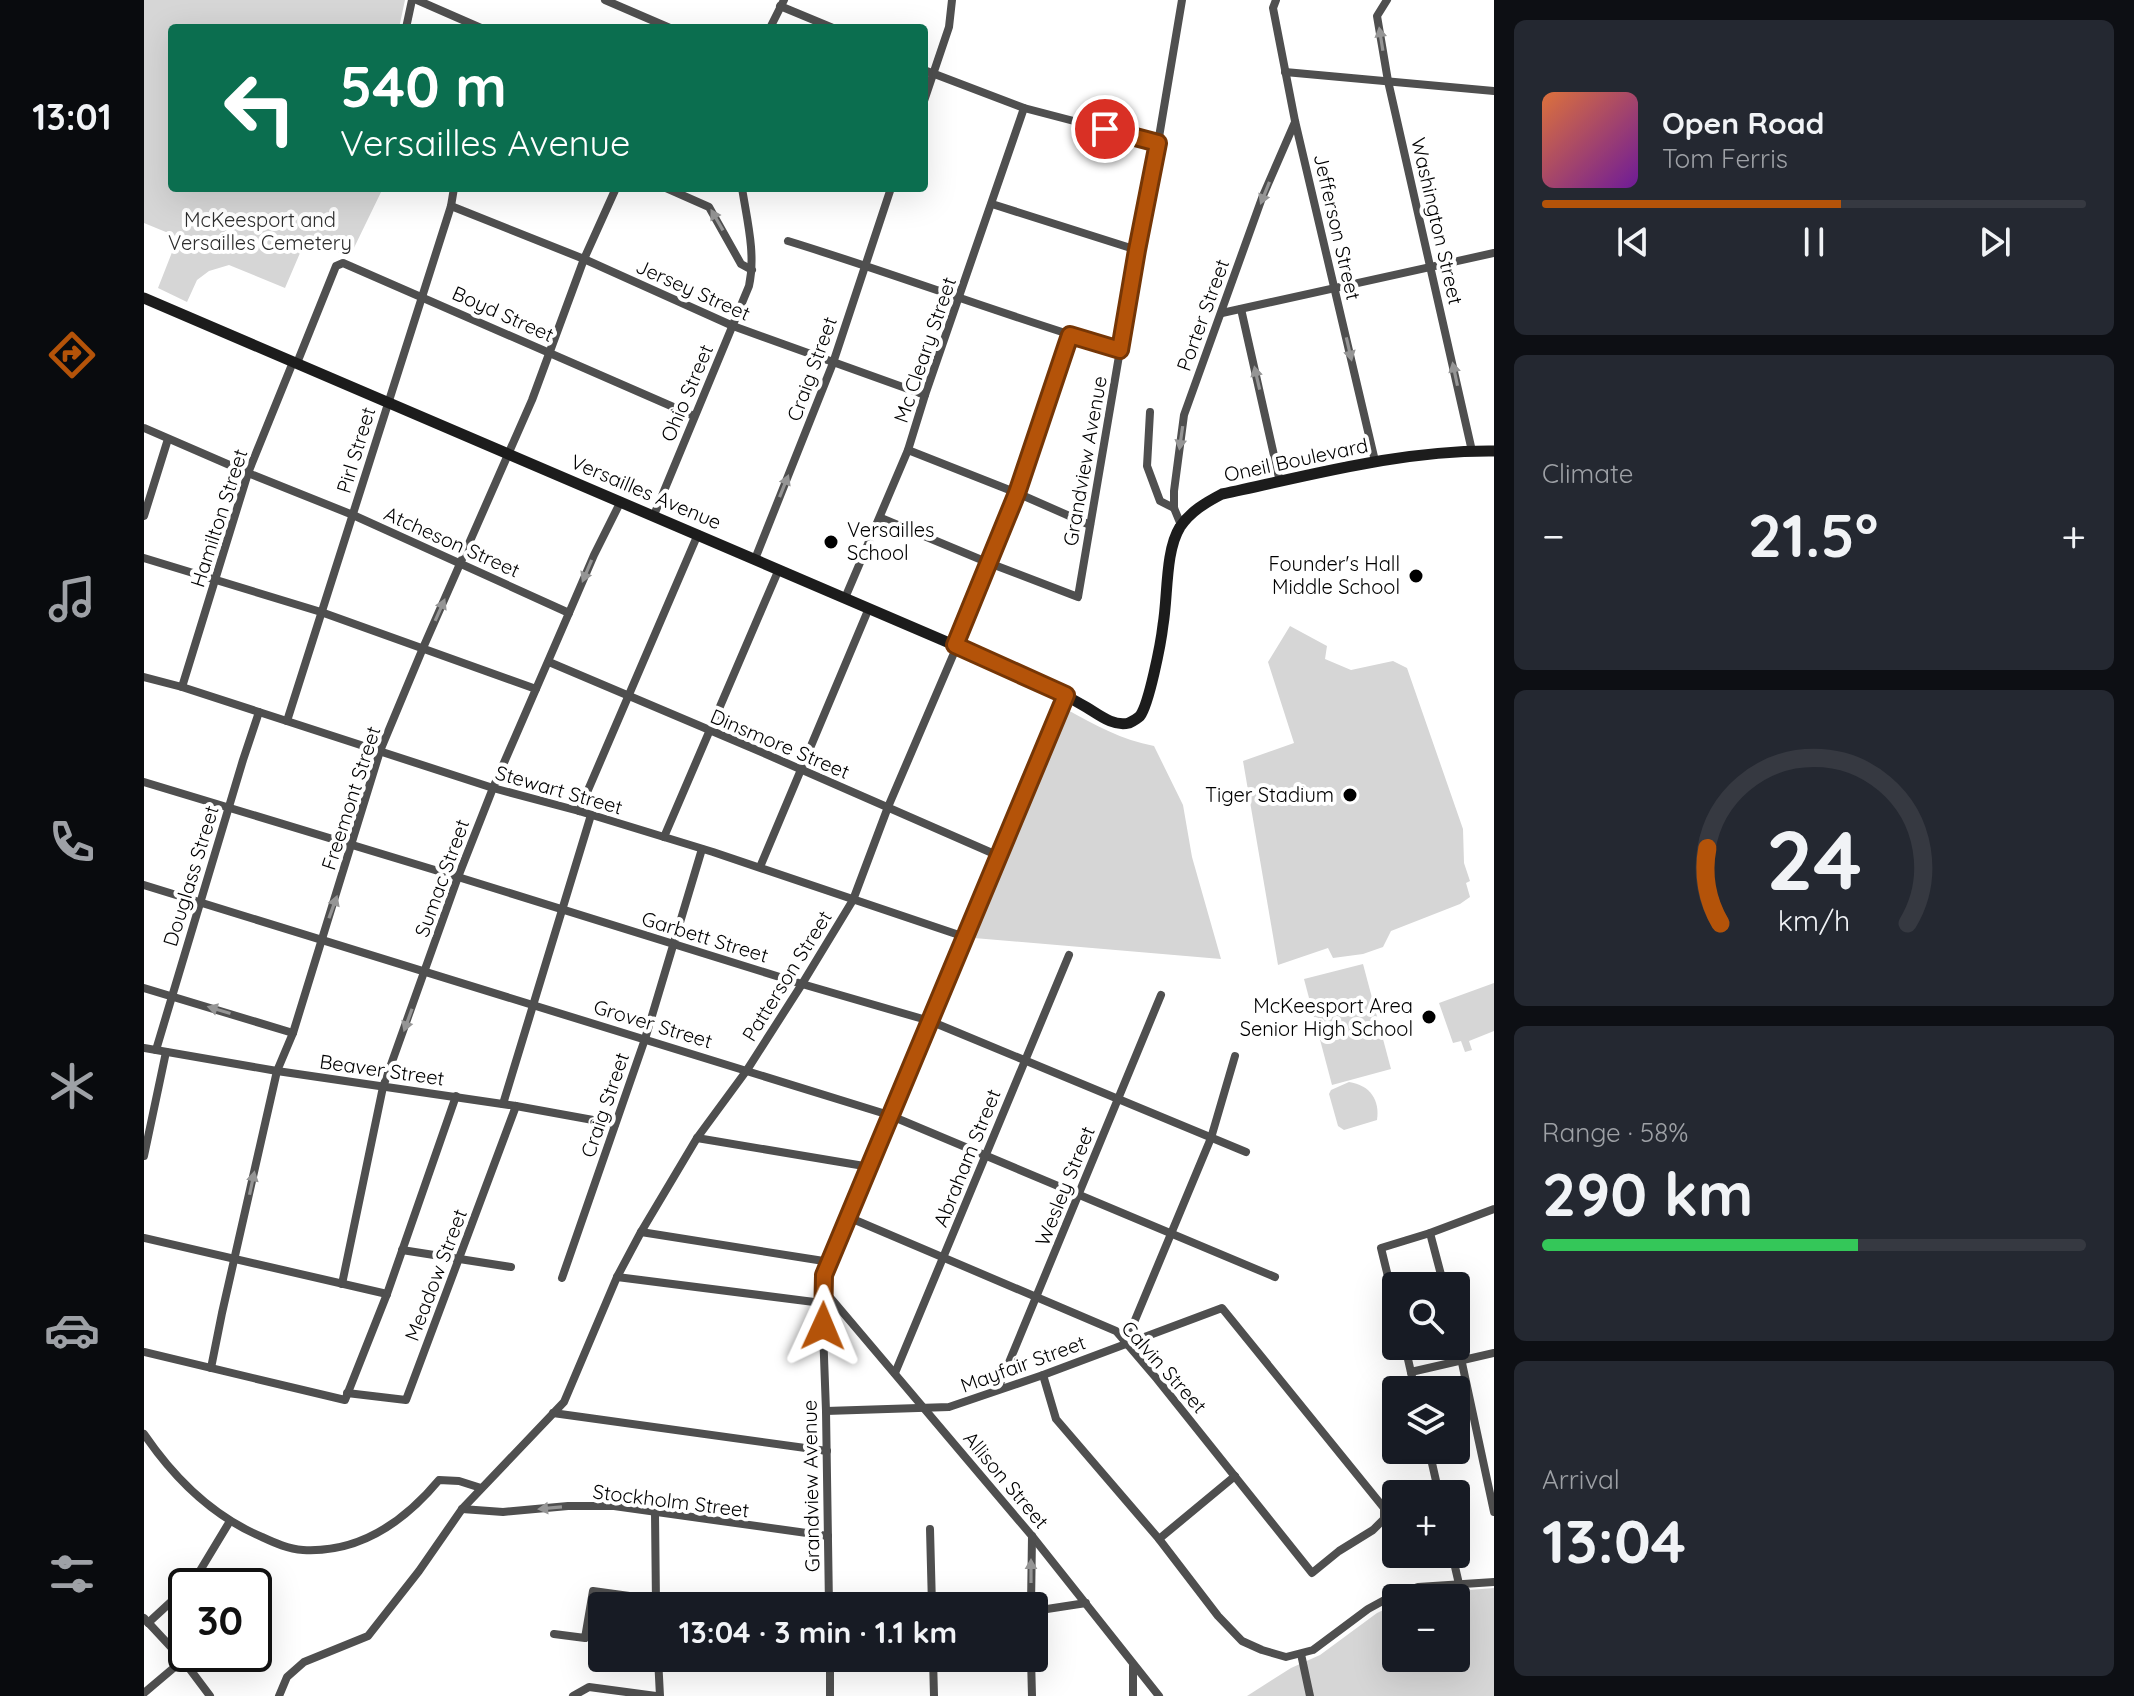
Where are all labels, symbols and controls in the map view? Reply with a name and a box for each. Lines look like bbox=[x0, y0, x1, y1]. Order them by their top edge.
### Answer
one-way arrow bbox=[1374, 26, 1387, 51]
text: 540 m bbox=[340, 51, 507, 121]
icon: left bbox=[208, 56, 312, 160]
text: 13:01 bbox=[32, 94, 112, 139]
pin bbox=[1071, 95, 1139, 163]
text: Open Road bbox=[1662, 104, 1824, 142]
icon: arrive bbox=[1083, 107, 1127, 151]
text: Versailles Avenue bbox=[340, 120, 630, 165]
street label: Washington Street bbox=[1406, 135, 1469, 307]
text: Tom Ferris bbox=[1662, 142, 1788, 175]
street label: Jefferson Street bbox=[1309, 151, 1367, 303]
one-way arrow bbox=[1258, 181, 1271, 205]
park label: McKeesport and Versailles Cemetery bbox=[168, 207, 352, 255]
one-way arrow bbox=[710, 209, 724, 231]
icon: previous bbox=[1611, 220, 1655, 264]
icon: pause bbox=[1792, 220, 1836, 264]
icon: next bbox=[1973, 220, 2017, 264]
street label: Jersey Street bbox=[632, 253, 754, 326]
street label: Porter Street bbox=[1171, 255, 1234, 374]
street label: Mc Cleary Street bbox=[888, 273, 961, 426]
street label: Boyd Street bbox=[449, 280, 558, 347]
street label: Craig Street bbox=[781, 313, 842, 425]
icon: directions bbox=[44, 327, 100, 383]
one-way arrow bbox=[1344, 337, 1356, 362]
street label: Ohio Street bbox=[655, 340, 718, 445]
one-way arrow bbox=[1448, 362, 1461, 387]
one-way arrow bbox=[1250, 366, 1263, 391]
street label: Grandview Avenue bbox=[1057, 374, 1112, 548]
street label: Pirl Street bbox=[331, 404, 380, 496]
one-way arrow bbox=[1174, 426, 1187, 451]
street label: Oneil Boulevard bbox=[1222, 432, 1370, 487]
street label: Hamilton Street bbox=[184, 445, 253, 590]
street label: Versailles Avenue bbox=[567, 449, 725, 535]
text: Climate bbox=[1542, 457, 1633, 490]
one-way arrow bbox=[778, 474, 791, 498]
text: 21.5° bbox=[1748, 497, 1878, 572]
street label: Atcheson Street bbox=[381, 500, 524, 583]
text: − bbox=[1542, 508, 1565, 563]
text: + bbox=[2061, 508, 2086, 563]
place label: Versailles School bbox=[847, 517, 934, 565]
marker: Versailles School bbox=[822, 533, 840, 551]
place label: Founder's Hall Middle School bbox=[1268, 551, 1400, 599]
one-way arrow bbox=[580, 559, 593, 583]
marker: Founder's Hall Middle School bbox=[1407, 567, 1425, 585]
icon: music bbox=[44, 571, 100, 627]
one-way arrow bbox=[433, 598, 447, 622]
street label: Dinsmore Street bbox=[707, 703, 854, 784]
street label: Freemont Street bbox=[315, 723, 386, 873]
street label: Stewart Street bbox=[493, 759, 626, 820]
place label: Tiger Stadium bbox=[1205, 782, 1334, 807]
marker: Tiger Stadium bbox=[1341, 786, 1359, 804]
street label: Douglass Street bbox=[157, 802, 224, 949]
text: 24 bbox=[1766, 807, 1862, 911]
icon: phone bbox=[44, 814, 100, 870]
street label: Sumac Street bbox=[409, 815, 474, 940]
one-way arrow bbox=[327, 895, 339, 919]
text: km/h bbox=[1778, 902, 1850, 938]
street label: Garbett Street bbox=[639, 905, 772, 968]
street label: Patterson Street bbox=[736, 906, 837, 1046]
place label: McKeesport Area Senior High School bbox=[1240, 993, 1413, 1041]
street label: Grover Street bbox=[591, 994, 716, 1053]
one-way arrow bbox=[206, 1003, 230, 1016]
marker: McKeesport Area Senior High School bbox=[1420, 1008, 1438, 1026]
one-way arrow bbox=[401, 1009, 414, 1033]
street label: Beaver Street bbox=[318, 1048, 446, 1091]
street label: Craig Street bbox=[575, 1049, 634, 1161]
icon: climate bbox=[44, 1058, 100, 1114]
street label: Abraham Street bbox=[928, 1085, 1006, 1230]
text: Range · 58% bbox=[1542, 1116, 1688, 1149]
street label: Wesley Street bbox=[1029, 1122, 1100, 1249]
text: 290 km bbox=[1542, 1156, 1753, 1231]
one-way arrow bbox=[246, 1170, 259, 1195]
street label: Meadow Street bbox=[399, 1205, 472, 1344]
map controls bbox=[1382, 1272, 1470, 1672]
button: search bbox=[1382, 1272, 1470, 1360]
position arrow bbox=[781, 1284, 865, 1368]
icon: car bbox=[44, 1302, 100, 1358]
street label: Calvin Street bbox=[1116, 1315, 1213, 1418]
street label: Mayfair Street bbox=[957, 1329, 1089, 1398]
button: layers bbox=[1382, 1376, 1470, 1464]
street label: Grandview Avenue bbox=[796, 1400, 825, 1572]
street label: Allison Street bbox=[958, 1426, 1055, 1534]
text: Arrival bbox=[1542, 1463, 1620, 1496]
street label: Stockholm Street bbox=[591, 1479, 751, 1523]
button: + bbox=[1382, 1480, 1470, 1568]
one-way arrow bbox=[537, 1502, 562, 1515]
text: 13:04 bbox=[1542, 1503, 1686, 1578]
icon: filters bbox=[44, 1546, 100, 1602]
one-way arrow bbox=[1025, 1558, 1037, 1583]
speed limit sign: 30 bbox=[168, 1568, 272, 1672]
button: − bbox=[1382, 1584, 1470, 1672]
text: 13:04 · 3 min · 1.1 km bbox=[679, 1613, 957, 1651]

